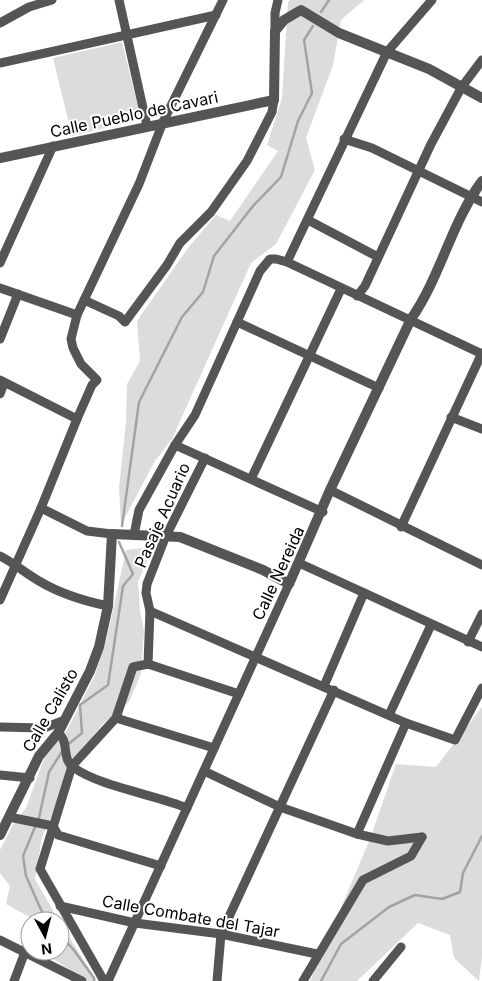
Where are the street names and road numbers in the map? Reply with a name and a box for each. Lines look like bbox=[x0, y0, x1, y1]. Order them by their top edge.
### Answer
street label: Calle Pueblo de Cavari bbox=[48, 86, 220, 142]
street label: Pasaje Acuario bbox=[130, 459, 194, 571]
street label: Calle Nereida bbox=[248, 523, 308, 623]
street label: Calle Calisto bbox=[18, 664, 82, 756]
street label: Calle Combate del Tajar bbox=[101, 891, 281, 941]

